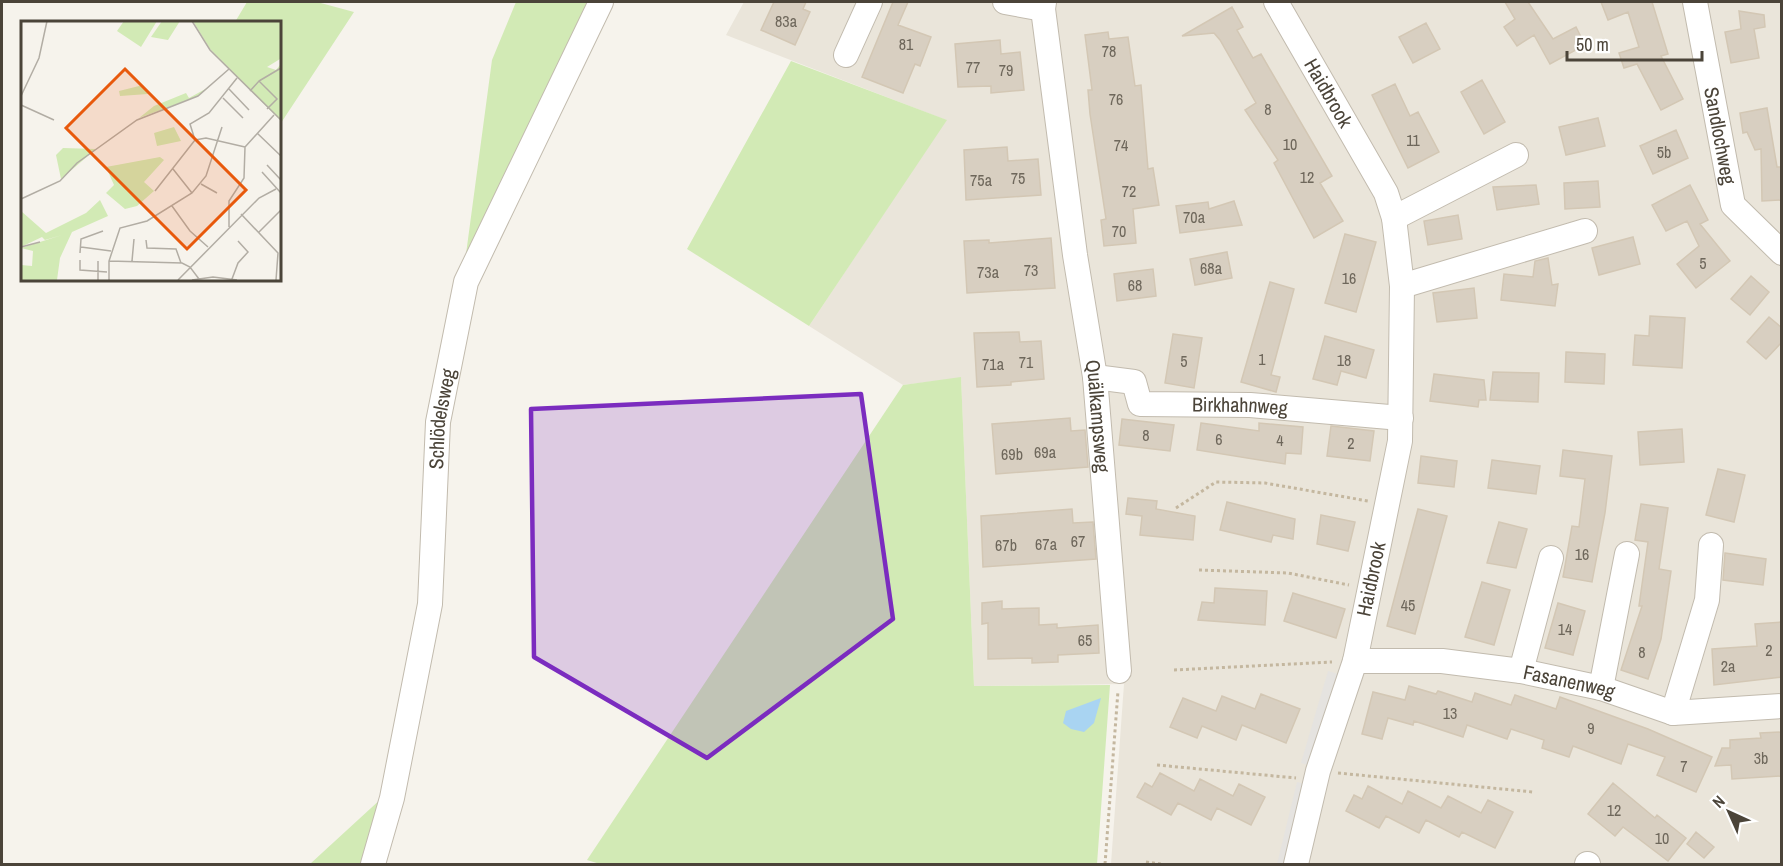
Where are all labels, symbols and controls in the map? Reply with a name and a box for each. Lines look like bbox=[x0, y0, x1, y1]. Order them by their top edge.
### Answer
house number: 83a bbox=[775, 10, 798, 32]
inset map bbox=[21, 21, 280, 280]
scale bar bbox=[1567, 24, 1702, 62]
text: 50 m bbox=[1576, 32, 1609, 57]
house number: 81 bbox=[899, 33, 914, 55]
house number: 78 bbox=[1102, 40, 1116, 62]
street label: Haidbrook bbox=[1298, 53, 1360, 133]
house number: 77 bbox=[966, 56, 980, 78]
house number: 79 bbox=[999, 59, 1013, 81]
street label: Sandlochweg bbox=[1698, 85, 1743, 186]
house number: 76 bbox=[1109, 88, 1123, 110]
house number: 8 bbox=[1264, 98, 1272, 120]
house number: 11 bbox=[1406, 129, 1421, 151]
house number: 10 bbox=[1283, 133, 1297, 155]
house number: 74 bbox=[1114, 134, 1128, 156]
house number: 5b bbox=[1657, 141, 1671, 163]
house number: 12 bbox=[1300, 166, 1314, 188]
house number: 75 bbox=[1011, 167, 1025, 189]
house number: 75a bbox=[970, 169, 993, 191]
house number: 72 bbox=[1122, 180, 1136, 202]
house number: 70a bbox=[1183, 206, 1206, 228]
house number: 70 bbox=[1112, 220, 1126, 242]
house number: 5 bbox=[1699, 252, 1707, 274]
house number: 68a bbox=[1200, 257, 1223, 279]
house number: 73 bbox=[1024, 259, 1038, 281]
house number: 73a bbox=[977, 261, 1000, 283]
house number: 16 bbox=[1342, 267, 1356, 289]
house number: 68 bbox=[1128, 274, 1142, 296]
house number: 1 bbox=[1258, 348, 1266, 370]
house number: 18 bbox=[1337, 349, 1351, 371]
house number: 5 bbox=[1180, 350, 1188, 372]
house number: 71 bbox=[1019, 351, 1034, 373]
house number: 71a bbox=[982, 353, 1005, 375]
street label: Quälkampsweg bbox=[1079, 358, 1117, 474]
street label: Schlödelsweg bbox=[422, 366, 461, 470]
street label: Birkhahnweg bbox=[1192, 390, 1289, 421]
house number: 8 bbox=[1142, 424, 1150, 446]
house number: 6 bbox=[1215, 428, 1223, 450]
house number: 4 bbox=[1276, 429, 1284, 451]
house number: 2 bbox=[1347, 432, 1355, 454]
house number: 69a bbox=[1034, 441, 1057, 463]
house number: 69b bbox=[1001, 443, 1023, 465]
house number: 67 bbox=[1071, 530, 1085, 552]
house number: 67a bbox=[1035, 533, 1058, 555]
house number: 67b bbox=[995, 534, 1017, 556]
street label: Haidbrook bbox=[1349, 538, 1392, 619]
house number: 16 bbox=[1575, 543, 1589, 565]
house number: 45 bbox=[1401, 594, 1415, 616]
house number: 14 bbox=[1558, 618, 1572, 640]
house number: 65 bbox=[1078, 629, 1092, 651]
house number: 2 bbox=[1765, 639, 1773, 661]
house number: 8 bbox=[1638, 641, 1646, 663]
house number: 2a bbox=[1721, 655, 1736, 677]
street label: Fasanenweg bbox=[1521, 658, 1619, 705]
house number: 13 bbox=[1443, 702, 1457, 724]
house number: 9 bbox=[1587, 717, 1595, 739]
house number: 3b bbox=[1754, 747, 1768, 769]
house number: 7 bbox=[1680, 755, 1688, 777]
north arrow bbox=[1699, 782, 1759, 842]
text: N bbox=[1707, 790, 1730, 813]
house number: 12 bbox=[1607, 799, 1621, 821]
house number: 10 bbox=[1655, 827, 1669, 849]

